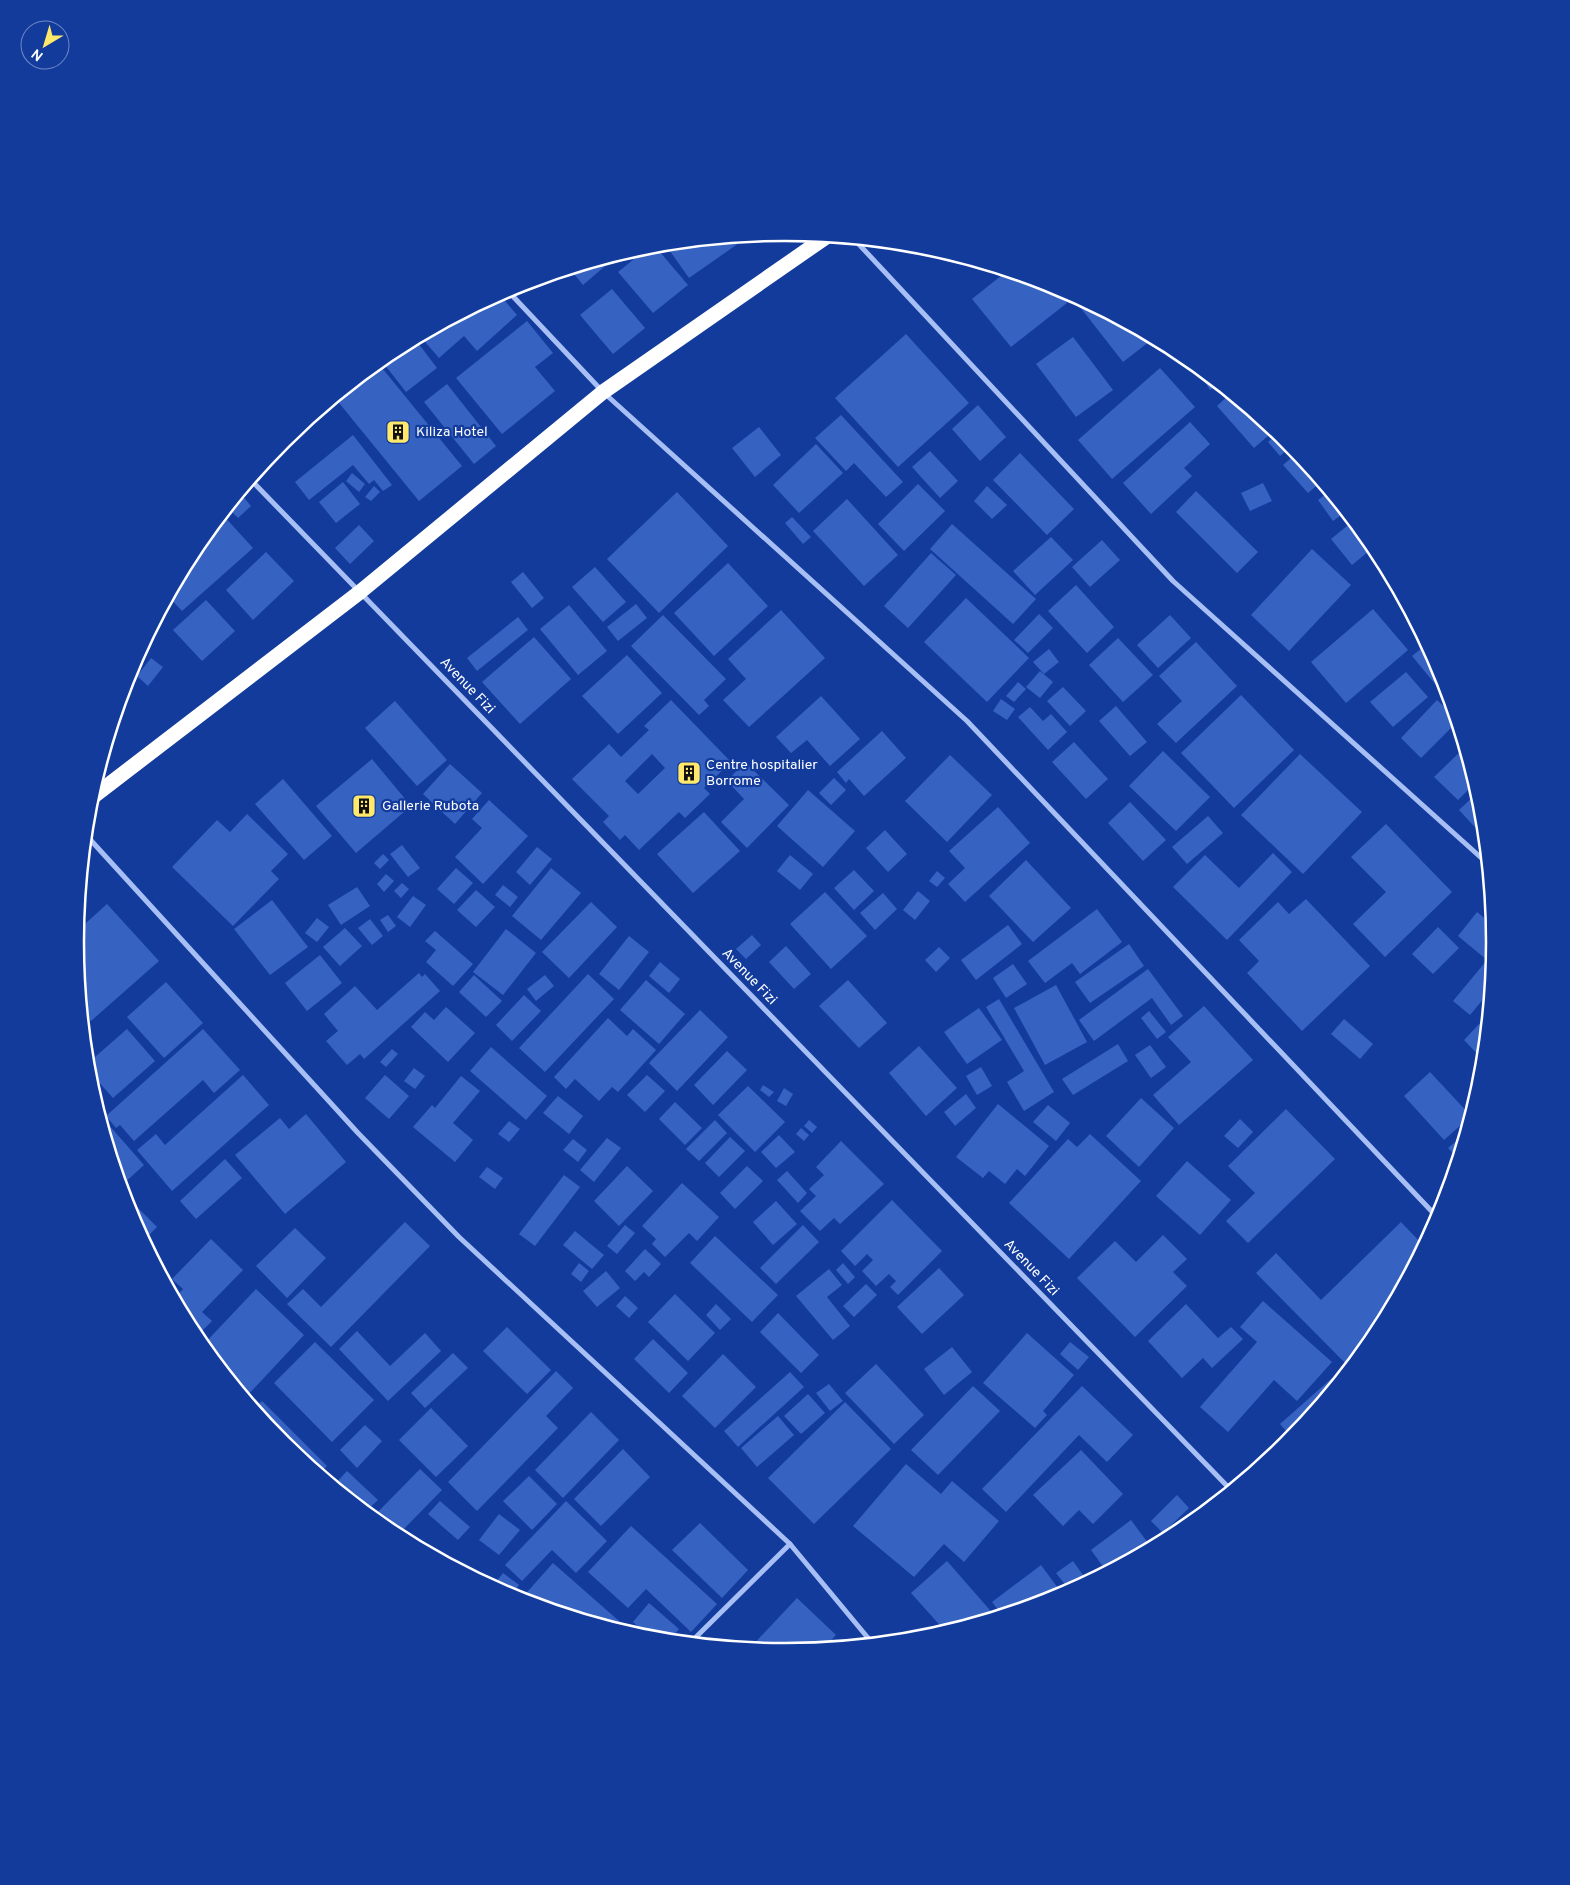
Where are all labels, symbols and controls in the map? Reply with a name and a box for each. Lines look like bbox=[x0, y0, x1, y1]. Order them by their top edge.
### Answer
north arrow bbox=[20, 20, 70, 70]
text: N bbox=[29, 44, 47, 64]
building icon: Kiliza Hotel bbox=[385, 419, 411, 445]
place label: Kiliza Hotel bbox=[416, 424, 488, 441]
street label: Avenue Fizi bbox=[436, 654, 498, 718]
place label: Centre hospitalier Borrome bbox=[706, 757, 818, 790]
building icon: Centre hospitalier Borrome bbox=[676, 760, 702, 786]
building icon: Gallerie Rubota bbox=[351, 793, 377, 819]
place label: Gallerie Rubota bbox=[382, 798, 479, 815]
street label: Avenue Fizi bbox=[718, 945, 780, 1009]
street label: Avenue Fizi bbox=[1000, 1236, 1062, 1300]

